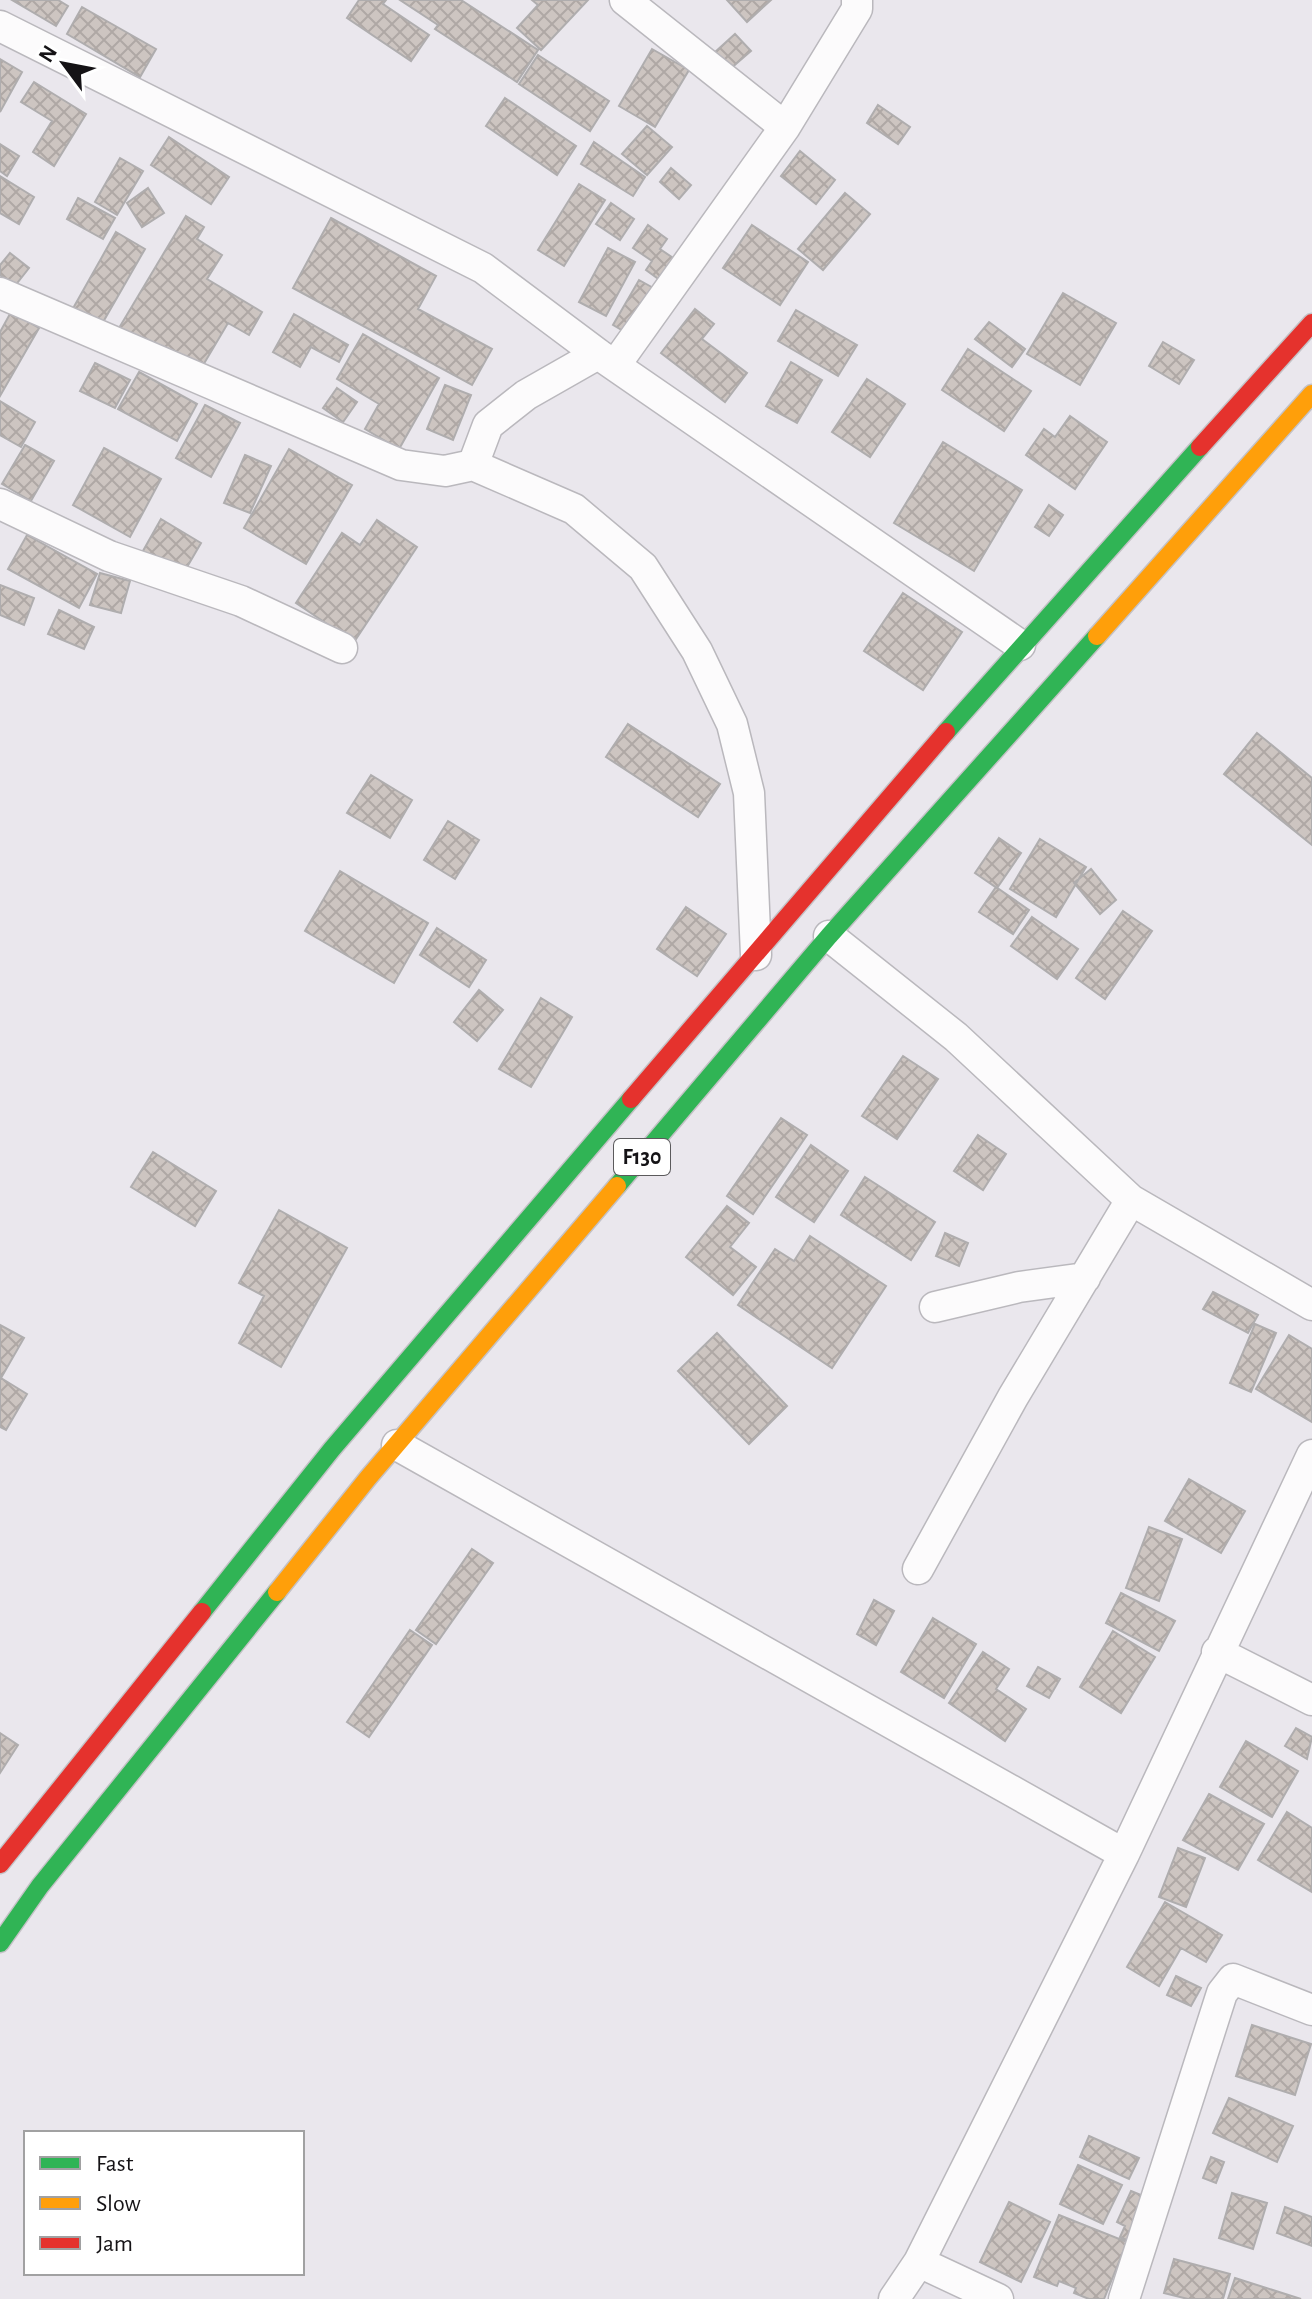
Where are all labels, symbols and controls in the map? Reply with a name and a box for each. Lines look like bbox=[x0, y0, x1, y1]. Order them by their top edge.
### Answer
north arrow bbox=[24, 24, 104, 104]
text: N bbox=[35, 42, 61, 66]
road number: F130 bbox=[614, 1139, 670, 1175]
legend bbox=[24, 2131, 304, 2275]
text: Fast bbox=[96, 2152, 134, 2176]
text: Slow bbox=[96, 2192, 141, 2216]
text: Jam bbox=[96, 2232, 133, 2256]

